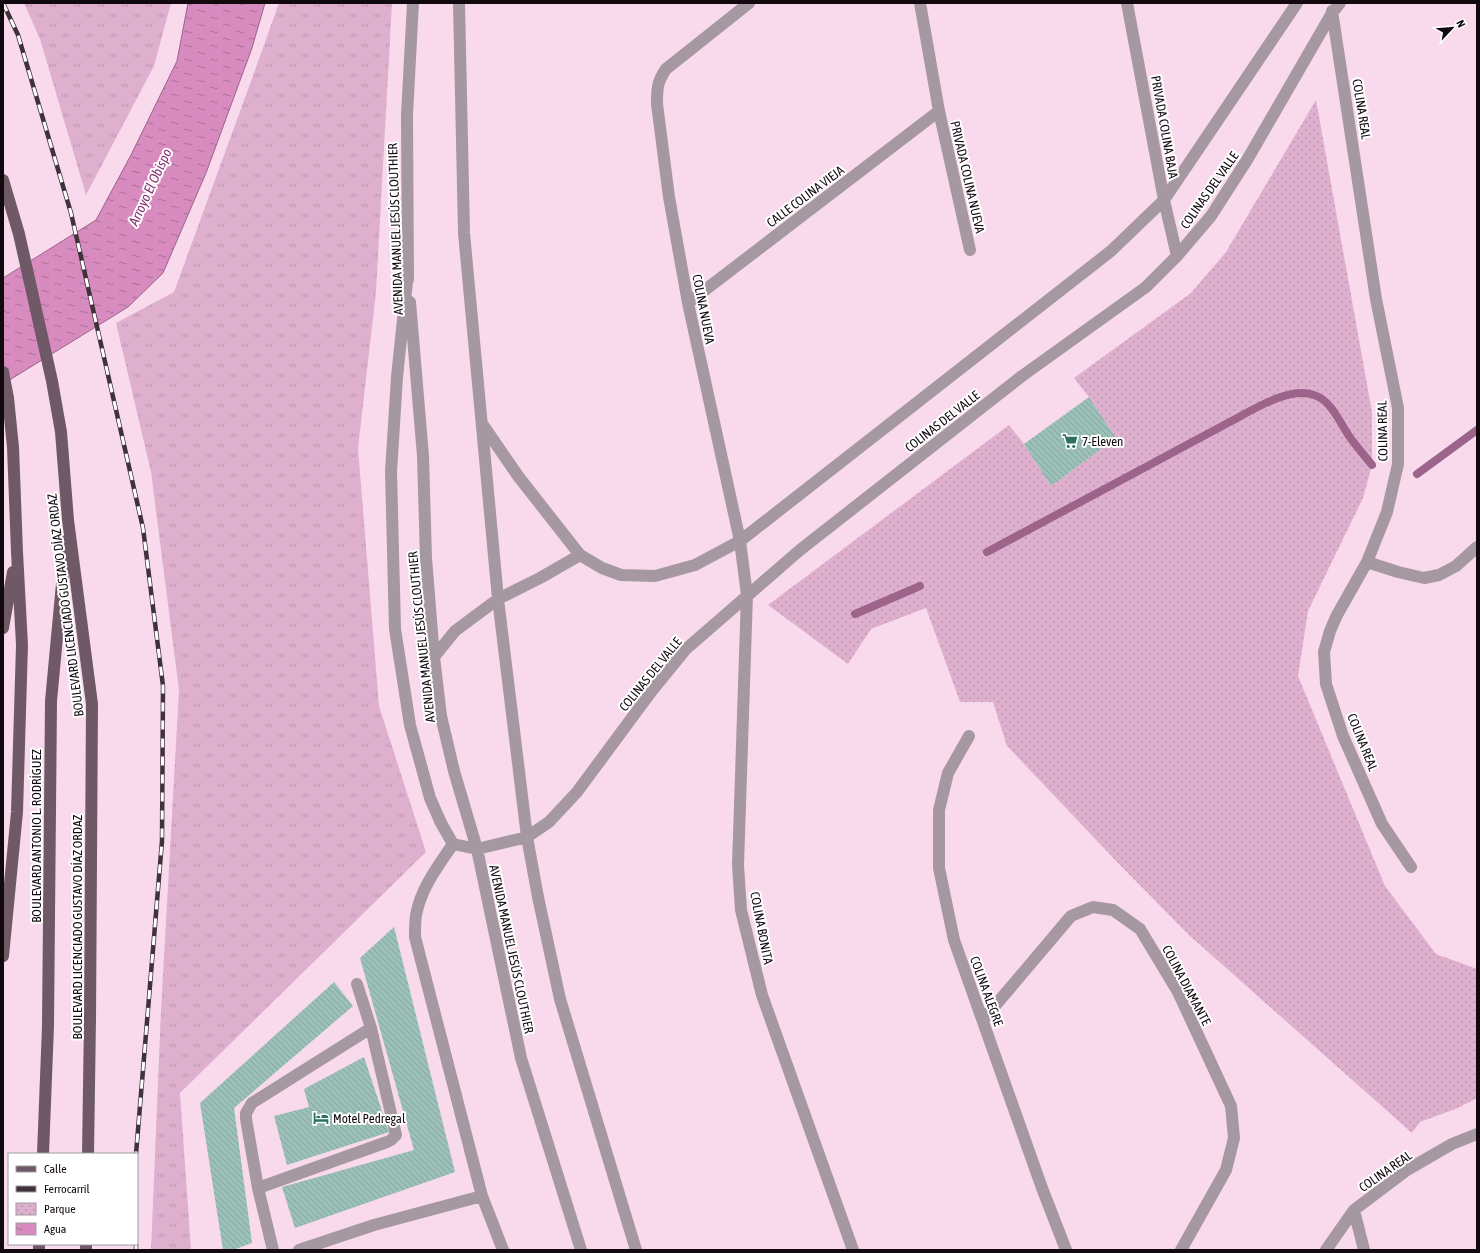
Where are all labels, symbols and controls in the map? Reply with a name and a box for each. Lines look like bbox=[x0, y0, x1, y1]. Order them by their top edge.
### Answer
north arrow bbox=[1432, 8, 1472, 48]
text: N bbox=[1454, 18, 1468, 29]
street label: PRIVADA COLINA BAJA bbox=[1148, 74, 1181, 180]
street label: COLINA REAL bbox=[1349, 78, 1374, 140]
street label: PRIVADA COLINA NUEVA bbox=[947, 119, 988, 235]
street label: AVENIDA MANUEL JESÚS CLOUTHIER bbox=[385, 142, 406, 315]
water label: Arroyo El Obispo bbox=[125, 146, 175, 229]
street label: COLINAS DEL VALLE bbox=[1177, 149, 1242, 232]
street label: CALLE COLINA VIEJA bbox=[764, 162, 847, 230]
street label: COLINA NUEVA bbox=[689, 273, 718, 346]
street label: COLINAS DEL VALLE bbox=[902, 387, 983, 455]
street label: COLINA REAL bbox=[1374, 400, 1391, 462]
supermarket icon: 7-Eleven bbox=[1061, 432, 1079, 450]
place label: 7-Eleven bbox=[1082, 434, 1123, 449]
street label: BOULEVARD LICENCIADO GUSTAVO DÍAZ ORDAZ bbox=[44, 492, 87, 717]
street label: AVENIDA MANUEL JESÚS CLOUTHIER bbox=[405, 550, 438, 723]
street label: COLINAS DEL VALLE bbox=[616, 634, 685, 714]
street label: COLINA REAL bbox=[1344, 711, 1381, 773]
street label: BOULEVARD ANTONIO L. RODRÍGUEZ bbox=[29, 749, 44, 923]
street label: BOULEVARD LICENCIADO GUSTAVO DÍAZ ORDAZ bbox=[70, 814, 85, 1039]
street label: AVENIDA MANUEL JESÚS CLOUTHIER bbox=[486, 864, 537, 1035]
street label: COLINA BONITA bbox=[747, 891, 776, 966]
street label: COLINA DIAMANTE bbox=[1159, 943, 1214, 1028]
street label: COLINA ALEGRE bbox=[967, 954, 1006, 1029]
hotel icon: Motel Pedregal bbox=[312, 1109, 330, 1127]
place label: Motel Pedregal bbox=[333, 1111, 406, 1126]
street label: COLINA REAL bbox=[1356, 1148, 1414, 1195]
legend bbox=[8, 1153, 138, 1245]
text: Calle bbox=[44, 1162, 67, 1176]
text: Ferrocarril bbox=[44, 1182, 91, 1196]
text: Parque bbox=[44, 1202, 76, 1216]
text: Agua bbox=[44, 1222, 66, 1236]

